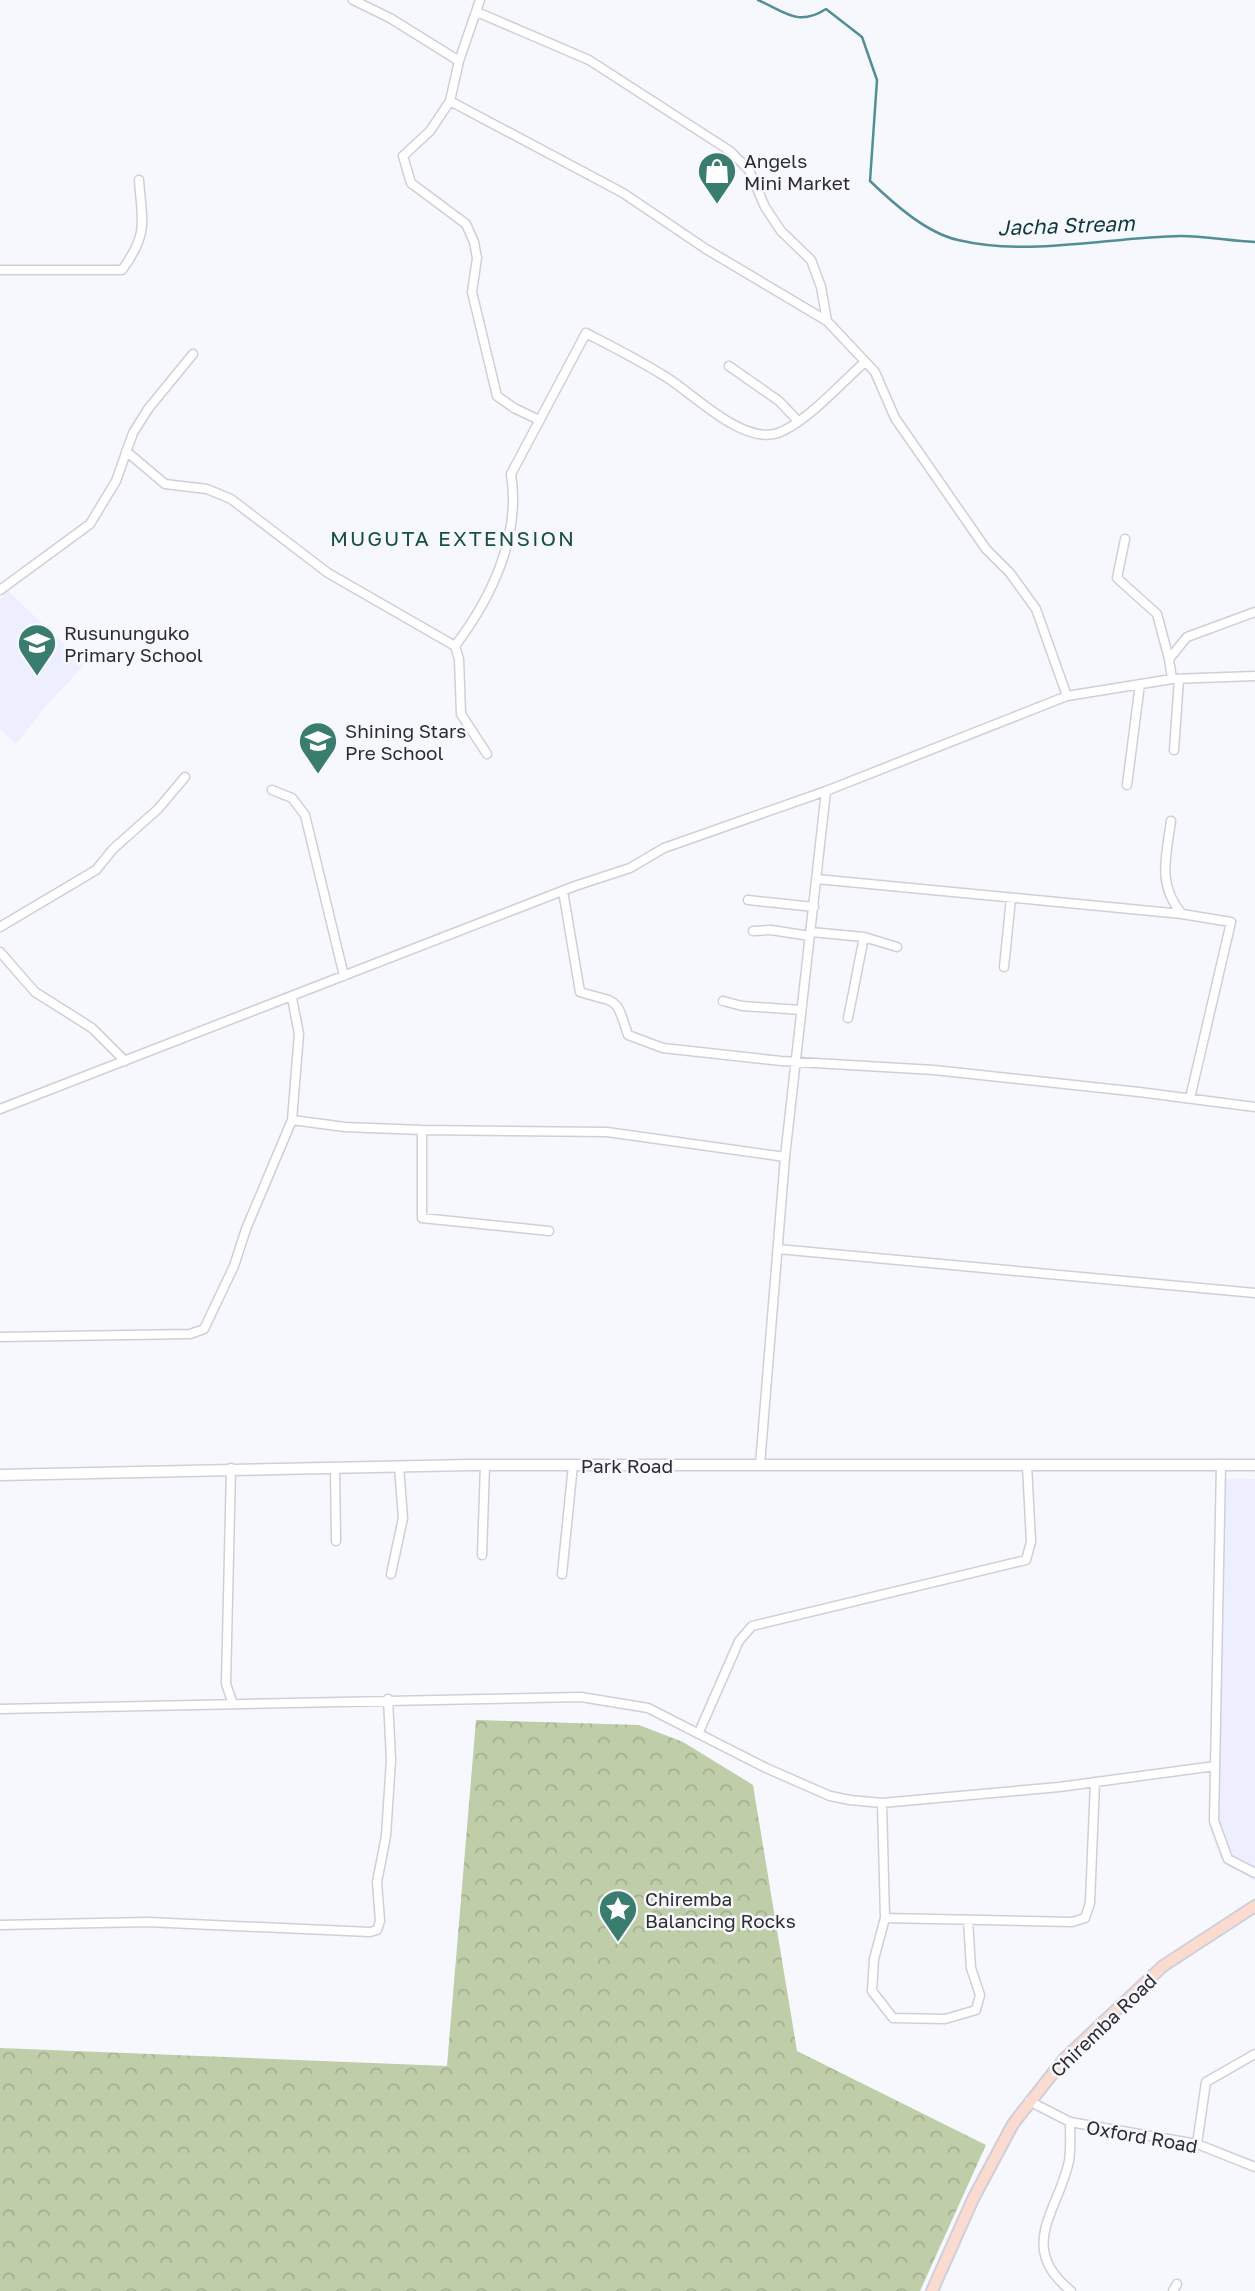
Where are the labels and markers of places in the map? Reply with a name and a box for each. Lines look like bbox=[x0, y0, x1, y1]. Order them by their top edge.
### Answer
place label: Angels Mini Market bbox=[744, 149, 850, 194]
shop icon: Angels Mini Market bbox=[696, 150, 738, 205]
place label: Rusununguko Primary School bbox=[64, 621, 203, 666]
school or university icon: Rusununguko Primary School bbox=[16, 622, 58, 677]
place label: Shining Stars Pre School bbox=[345, 719, 466, 764]
school or university icon: Shining Stars Pre School bbox=[297, 720, 339, 775]
place label: Chiremba Balancing Rocks bbox=[645, 1887, 796, 1932]
place icon: Chiremba Balancing Rocks bbox=[597, 1888, 639, 1943]

